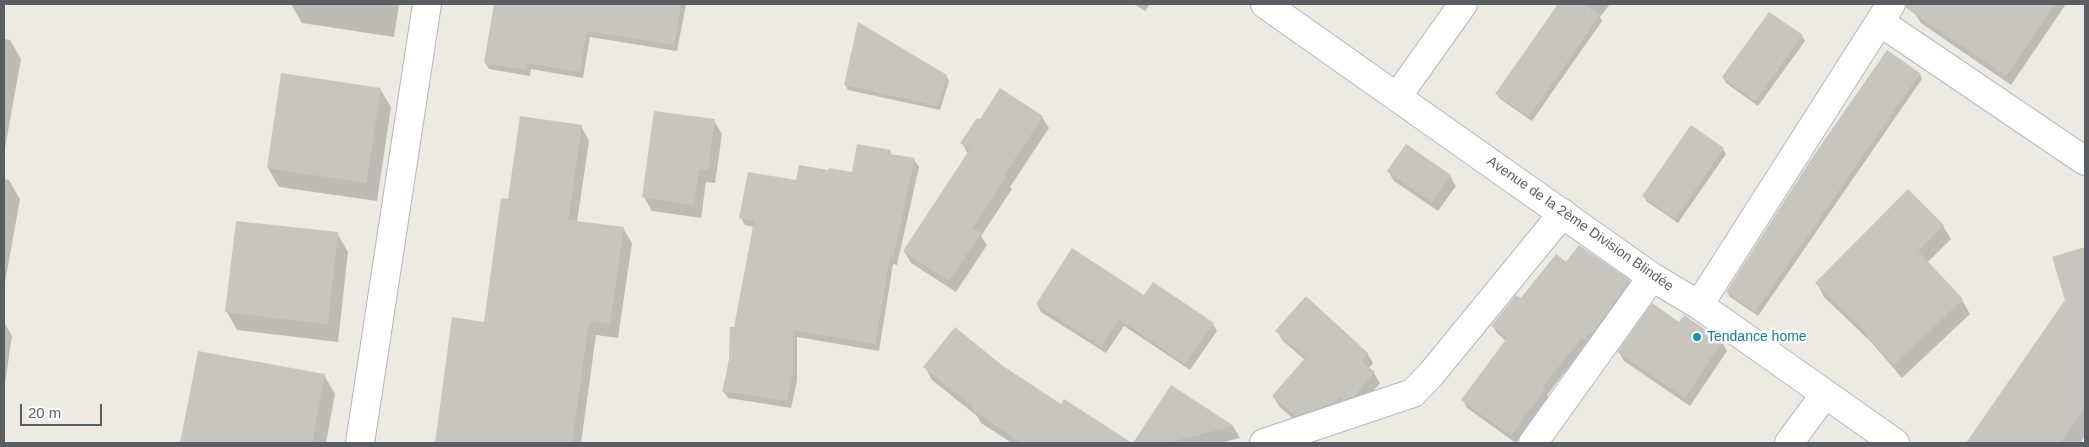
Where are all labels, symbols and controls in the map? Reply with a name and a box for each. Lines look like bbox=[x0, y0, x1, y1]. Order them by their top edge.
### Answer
street label: Avenue de la 2ème Division Blindée bbox=[1483, 153, 1677, 295]
place label: Tendance home bbox=[1707, 329, 1807, 345]
marker: Tendance home bbox=[1691, 331, 1703, 343]
scale bar bbox=[22, 394, 105, 426]
text: 20 m bbox=[28, 404, 61, 421]

